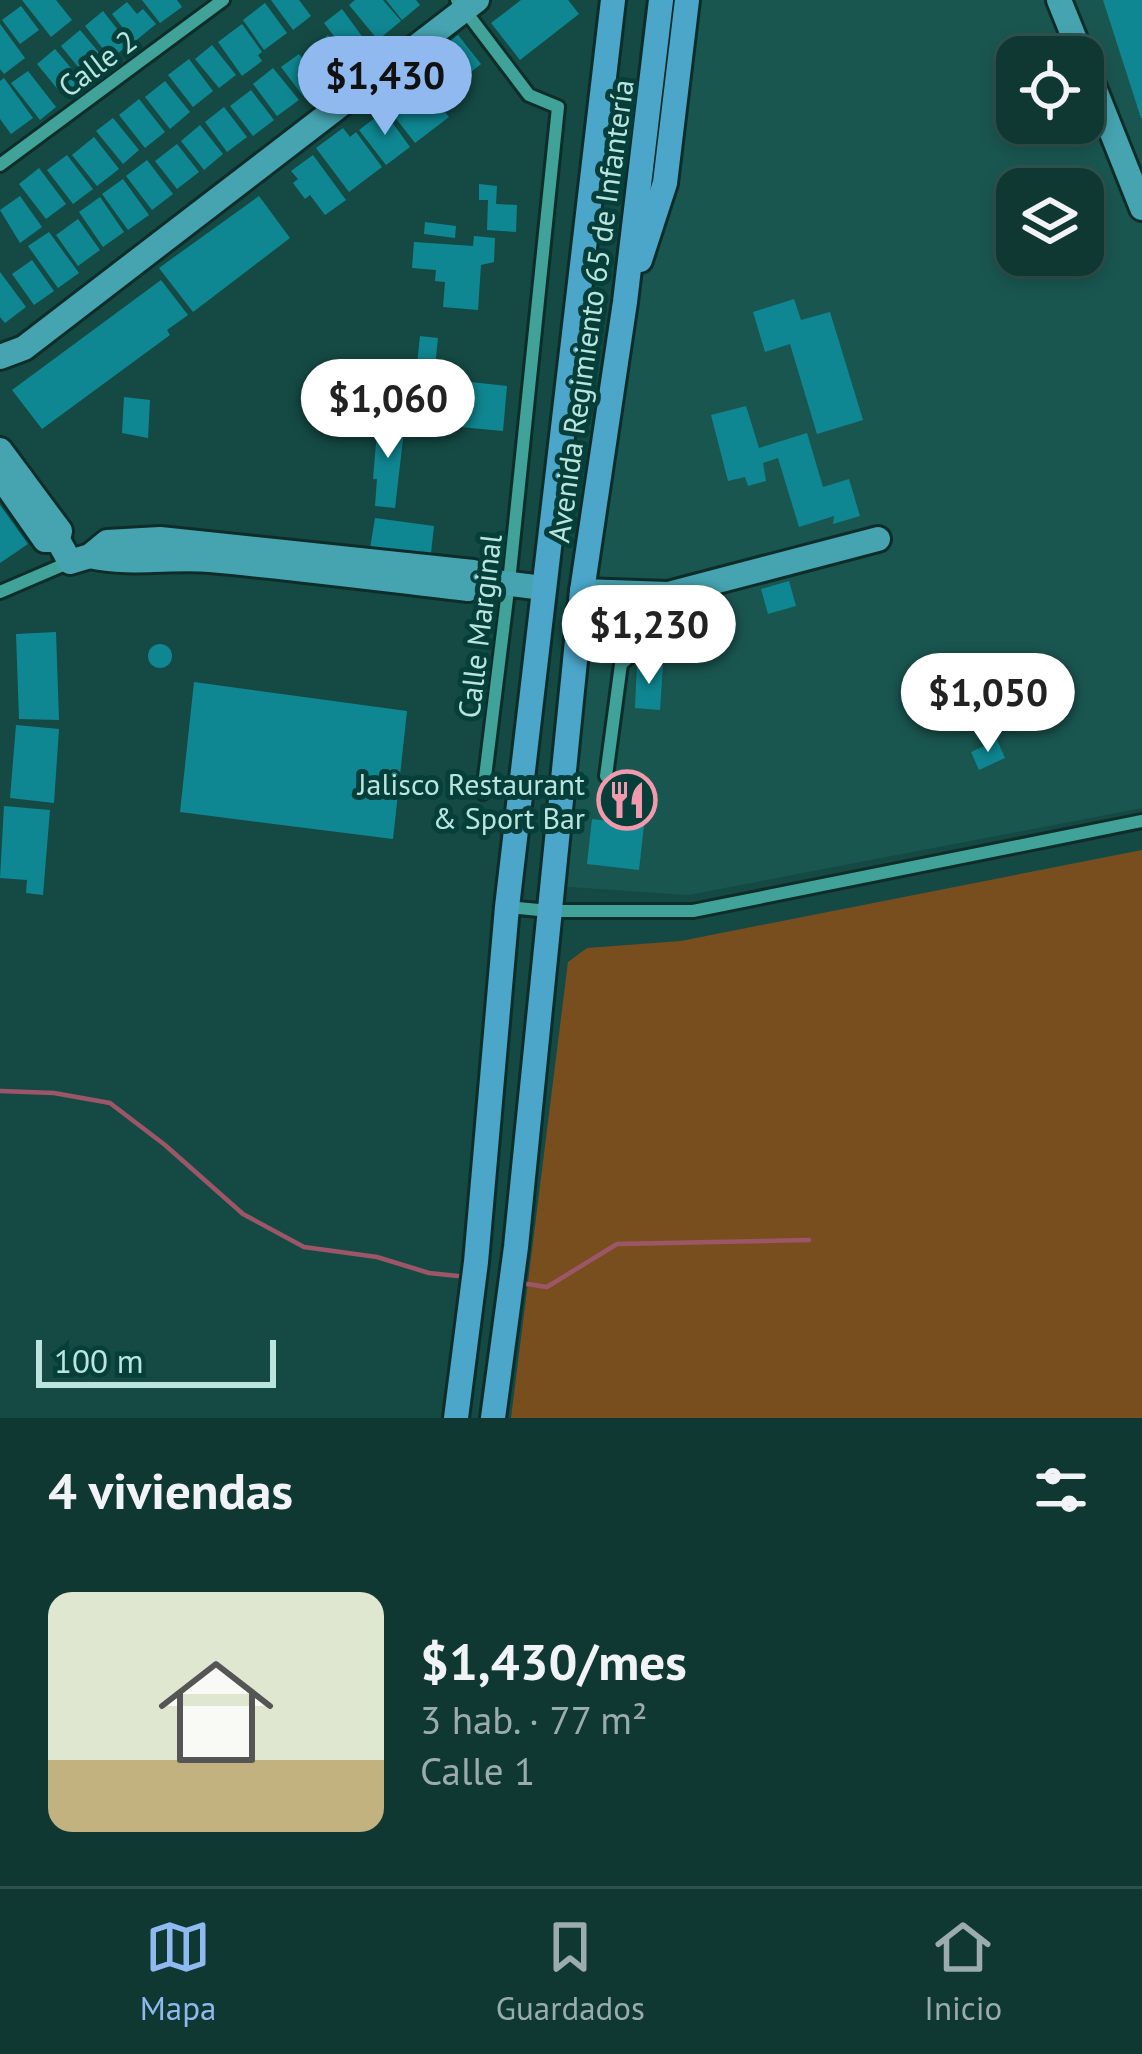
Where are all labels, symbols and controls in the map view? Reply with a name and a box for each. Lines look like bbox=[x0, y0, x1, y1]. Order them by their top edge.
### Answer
street label: Calle 2 bbox=[50, 21, 144, 105]
pin: $1,430 bbox=[287, 36, 483, 138]
map controls bbox=[996, 36, 1104, 276]
button: locate bbox=[996, 36, 1104, 144]
text: $1,430 bbox=[325, 49, 445, 100]
street label: Avenida Regimiento 65 de Infantería bbox=[538, 77, 642, 545]
button: layers bbox=[996, 168, 1104, 276]
pin: $1,060 bbox=[290, 359, 486, 461]
text: $1,060 bbox=[328, 372, 448, 423]
street label: Calle Marginal bbox=[448, 531, 510, 720]
pin: $1,230 bbox=[551, 585, 747, 687]
text: $1,230 bbox=[589, 598, 709, 649]
pin: $1,050 bbox=[890, 653, 1086, 755]
text: $1,050 bbox=[928, 666, 1048, 717]
place label: Jalisco Restaurant & Sport Bar bbox=[356, 764, 585, 837]
restaurant icon: Jalisco Restaurant & Sport Bar bbox=[596, 769, 658, 831]
scale bar bbox=[36, 1334, 276, 1387]
text: 100 m bbox=[54, 1339, 144, 1382]
text: 4 viviendas bbox=[48, 1457, 293, 1523]
icon: filters bbox=[1028, 1457, 1094, 1523]
text: $1,430/mes bbox=[420, 1628, 687, 1694]
icon: home bbox=[144, 1640, 288, 1784]
text: 3 hab. · 77 m² bbox=[420, 1694, 647, 1745]
text: Calle 1 bbox=[420, 1745, 535, 1796]
tab: Mapa bbox=[140, 1914, 216, 2029]
tab: Guardados bbox=[496, 1914, 645, 2029]
tab: Inicio bbox=[924, 1914, 1002, 2029]

